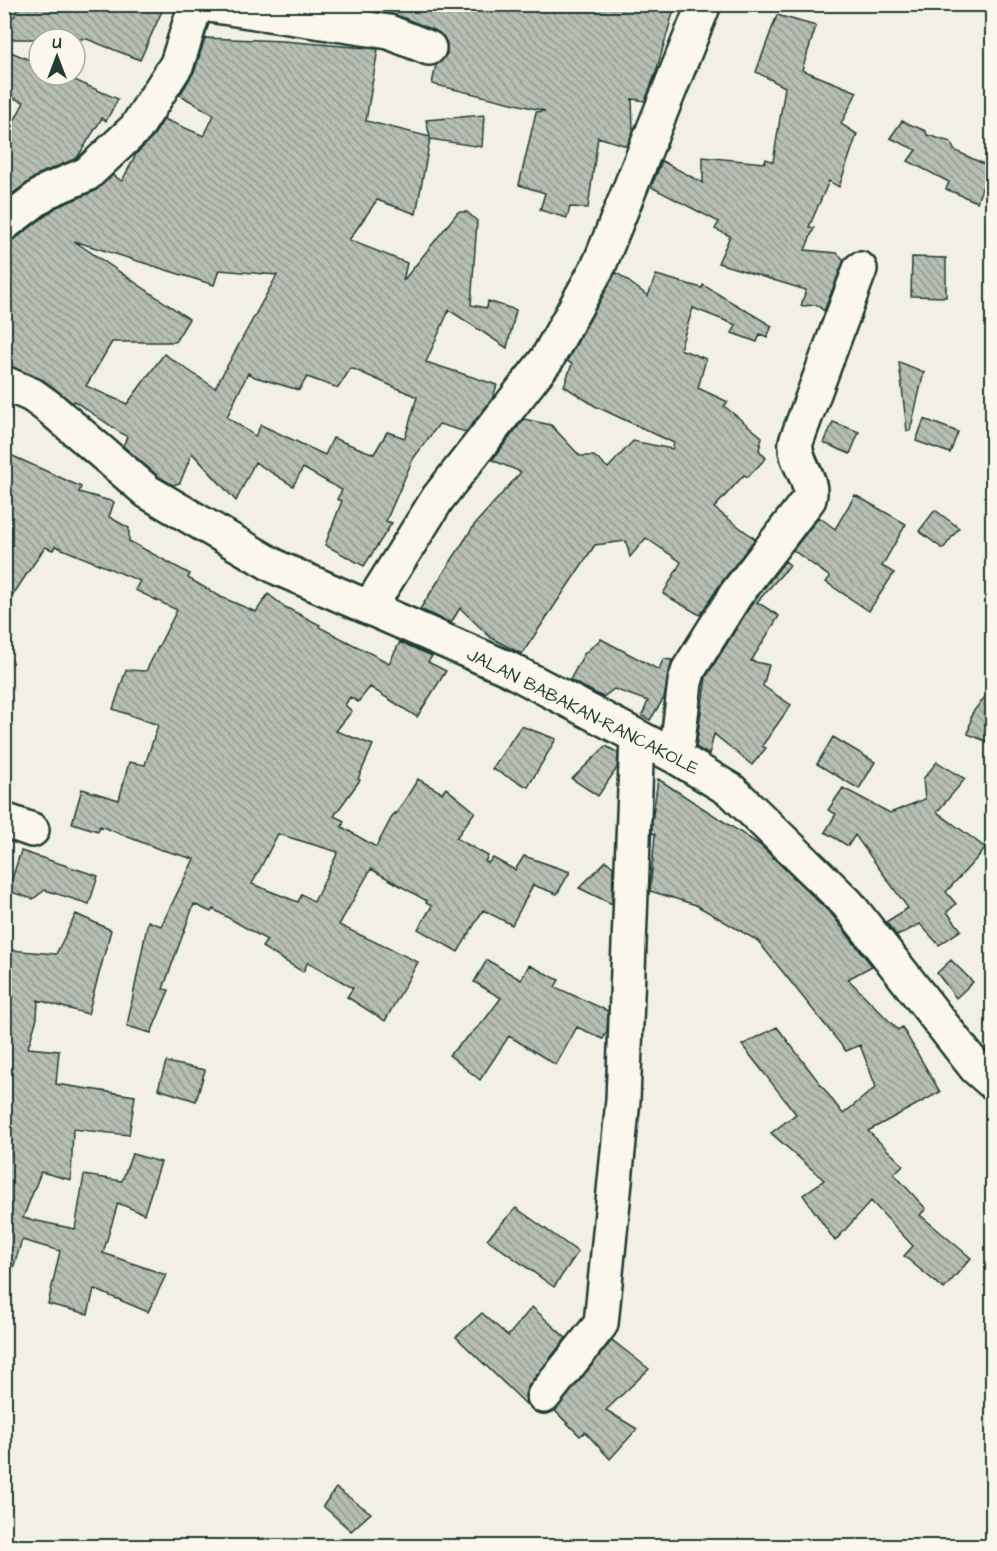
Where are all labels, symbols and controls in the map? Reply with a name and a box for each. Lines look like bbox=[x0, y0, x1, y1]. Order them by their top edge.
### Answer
north arrow bbox=[27, 27, 87, 87]
text: U bbox=[53, 32, 62, 54]
street label: JALAN BABAKAN-RANCAKOLE bbox=[462, 642, 703, 781]

